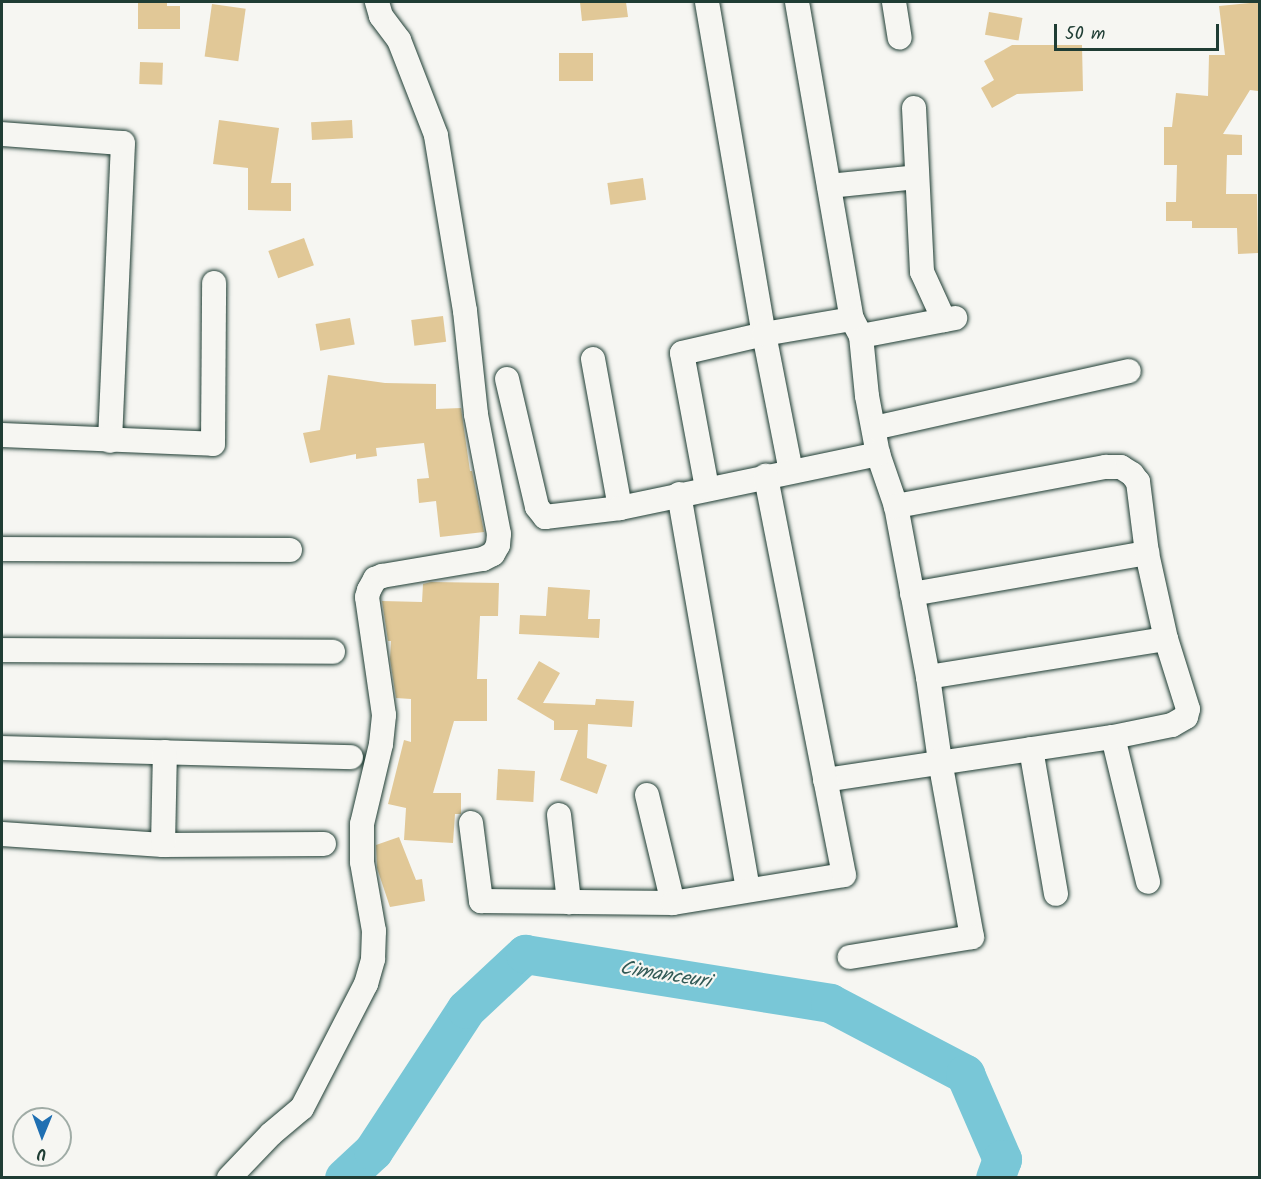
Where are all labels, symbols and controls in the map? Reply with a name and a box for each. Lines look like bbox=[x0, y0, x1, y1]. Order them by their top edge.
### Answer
scale bar bbox=[1057, 12, 1222, 50]
text: 50 m bbox=[1065, 20, 1105, 49]
water label: Cimanceuri bbox=[618, 957, 712, 995]
north arrow bbox=[12, 1107, 72, 1167]
text: U bbox=[37, 1141, 47, 1166]

